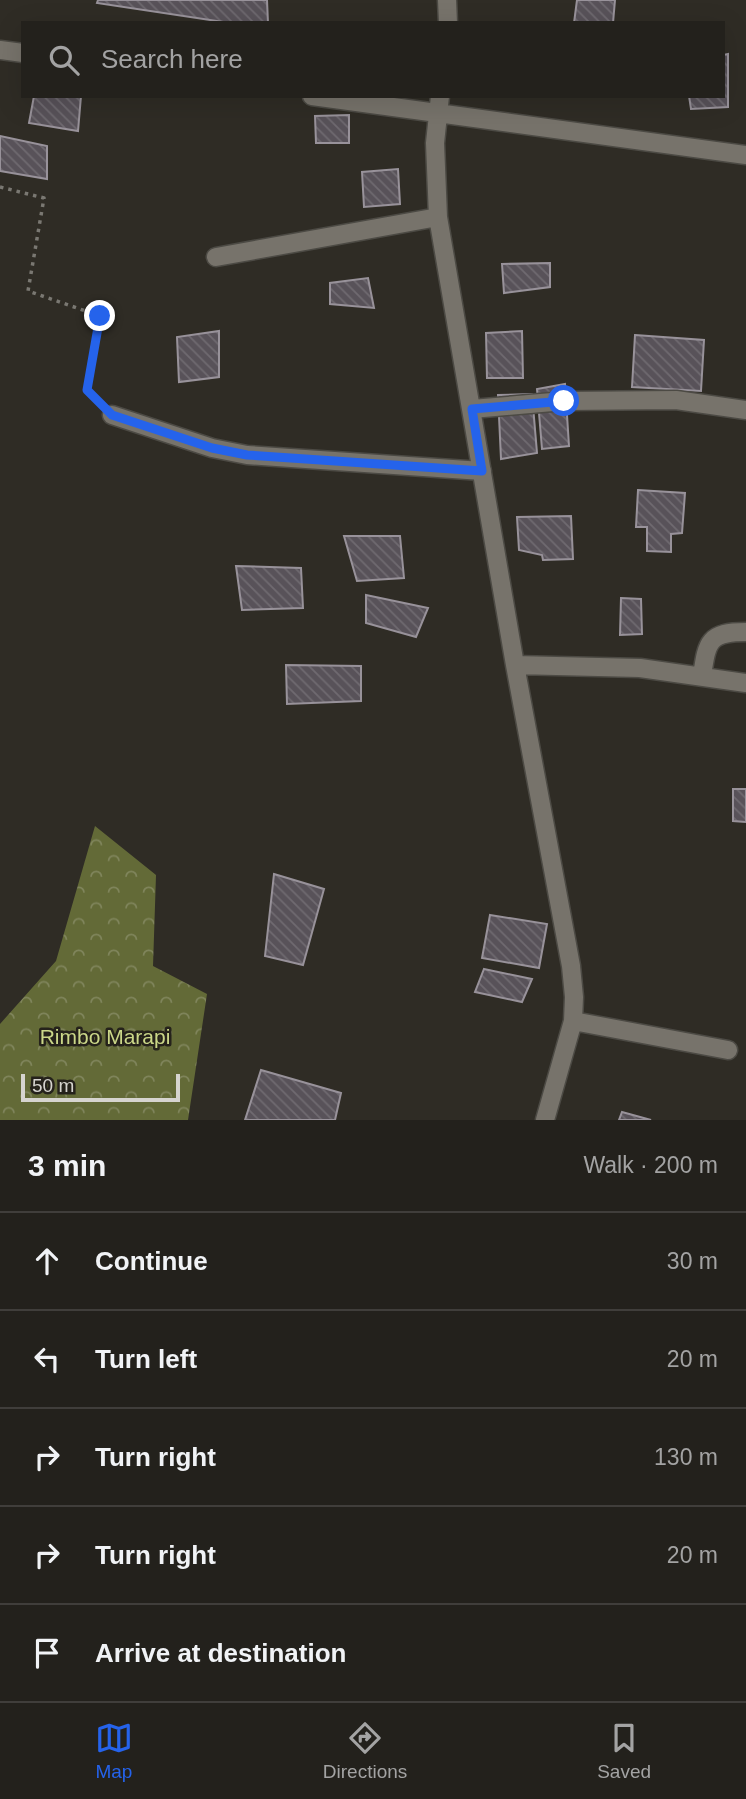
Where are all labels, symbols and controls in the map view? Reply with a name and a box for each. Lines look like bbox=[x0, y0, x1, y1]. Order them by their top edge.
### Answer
search box bbox=[21, 21, 725, 98]
icon: search bbox=[45, 41, 83, 79]
text: Search here bbox=[101, 44, 243, 74]
route end bbox=[84, 300, 115, 331]
route start bbox=[548, 385, 579, 416]
park label: Rimbo Marapi bbox=[40, 1025, 170, 1048]
scale bar bbox=[21, 1071, 180, 1103]
text: 50 m bbox=[32, 1075, 74, 1096]
text: 3 min bbox=[28, 1149, 106, 1182]
text: Walk · 200 m bbox=[583, 1152, 718, 1178]
icon: ahead bbox=[28, 1242, 66, 1280]
text: Continue bbox=[95, 1246, 208, 1276]
text: 30 m bbox=[667, 1248, 718, 1274]
icon: left bbox=[28, 1340, 66, 1378]
text: Turn left bbox=[95, 1344, 197, 1374]
text: 20 m bbox=[667, 1346, 718, 1372]
icon: right bbox=[28, 1438, 66, 1476]
text: Turn right bbox=[95, 1442, 216, 1472]
text: 130 m bbox=[654, 1444, 718, 1470]
icon: right bbox=[28, 1536, 66, 1574]
text: Turn right bbox=[95, 1540, 216, 1570]
text: 20 m bbox=[667, 1542, 718, 1568]
icon: arrive bbox=[28, 1634, 66, 1672]
text: Arrive at destination bbox=[95, 1638, 346, 1668]
tab: Map bbox=[95, 1719, 133, 1783]
tab: Directions bbox=[323, 1719, 407, 1783]
tab: Saved bbox=[597, 1719, 651, 1783]

